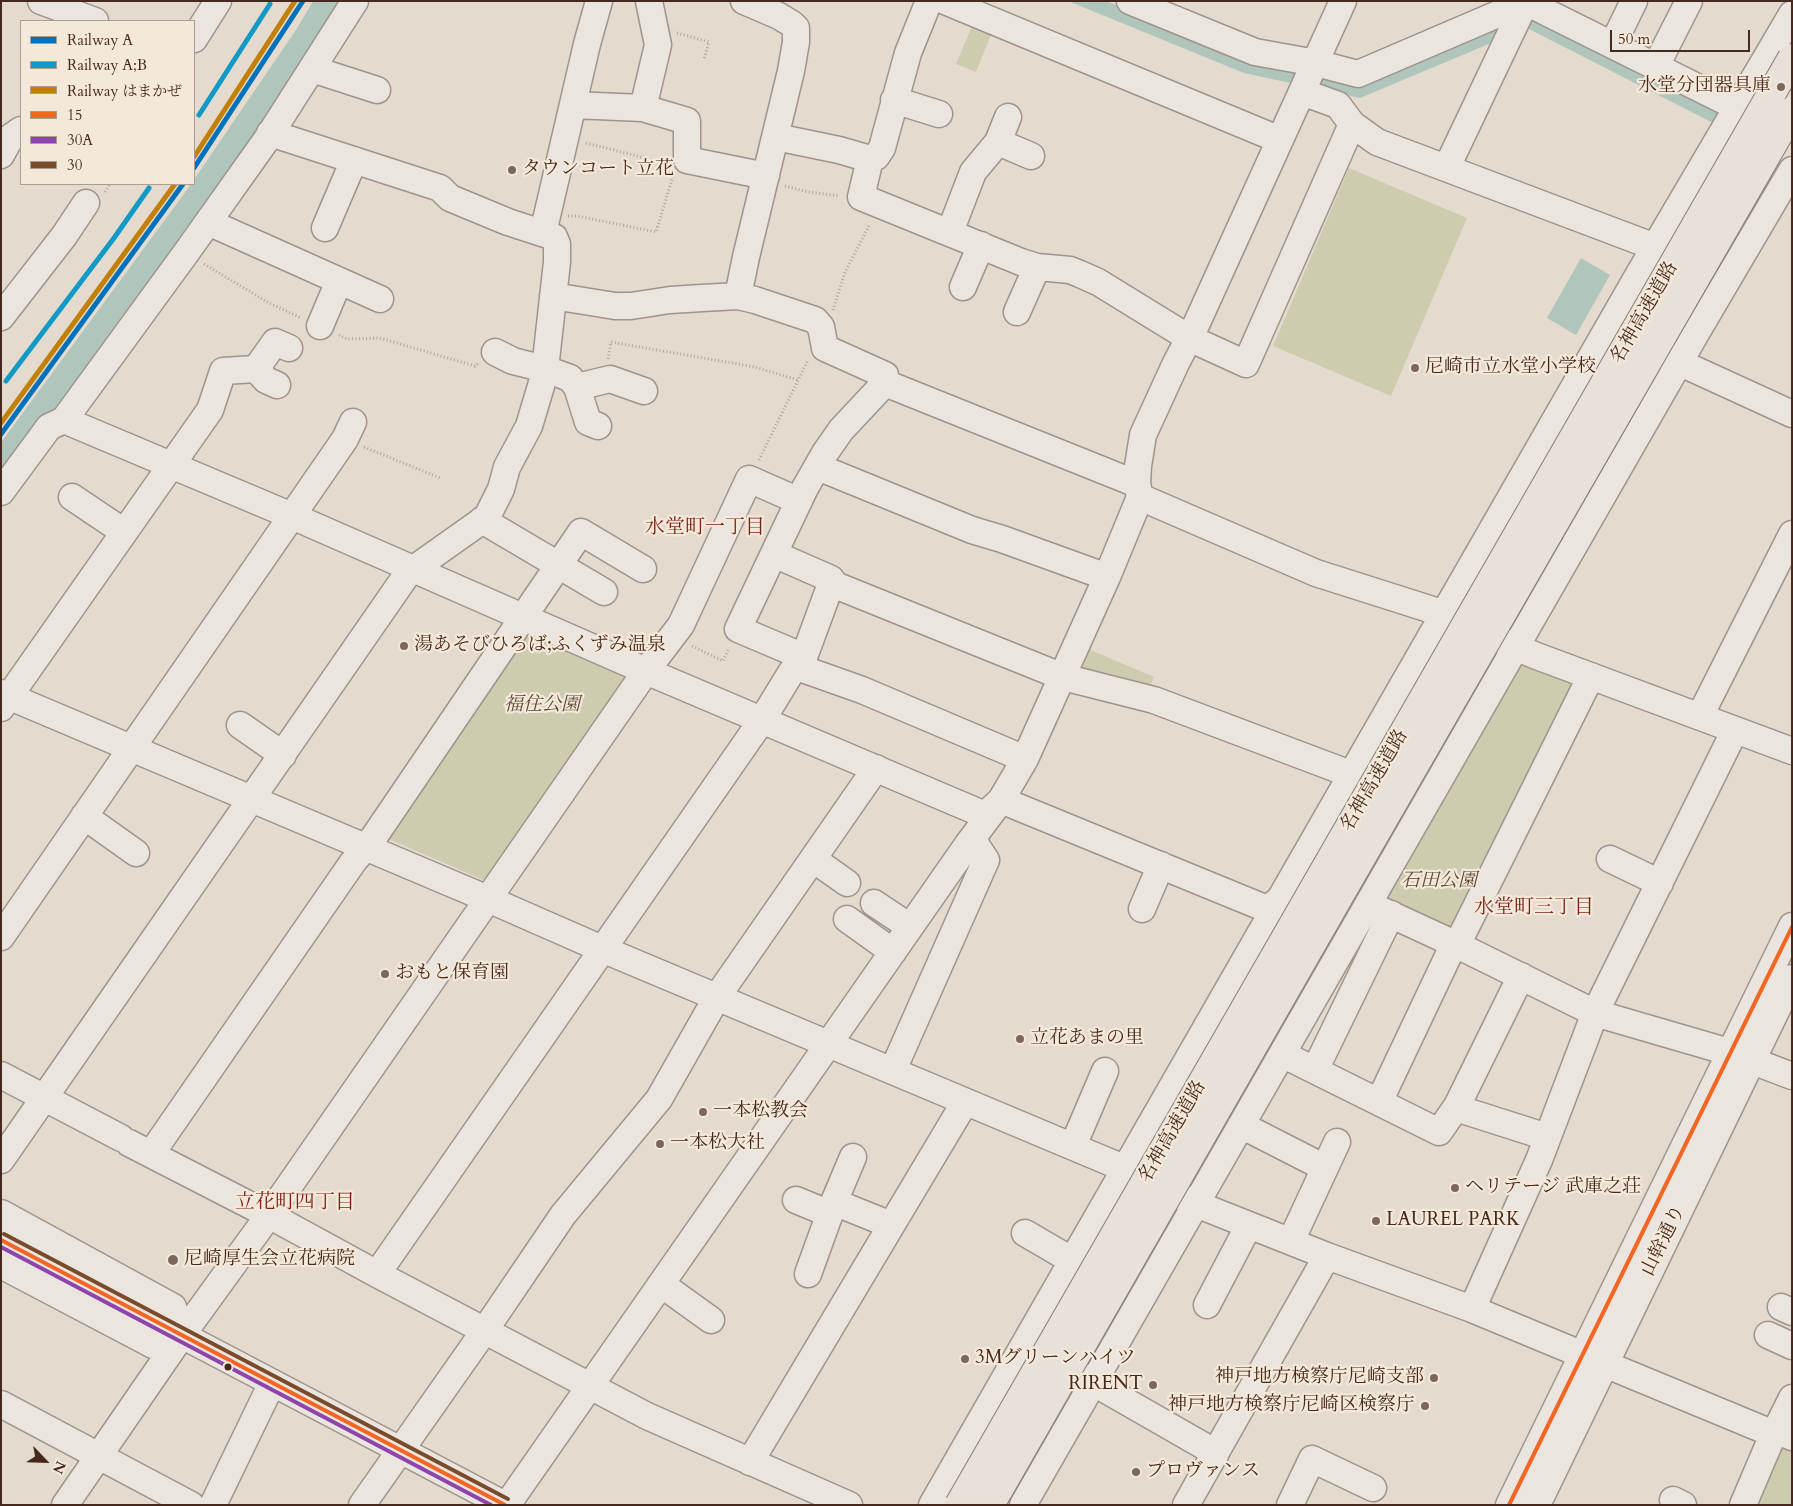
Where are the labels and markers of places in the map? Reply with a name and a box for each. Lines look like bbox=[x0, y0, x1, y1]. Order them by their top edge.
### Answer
place label: 水堂分団器具庫 bbox=[1638, 76, 1771, 98]
marker: 水堂分団器具庫 bbox=[1775, 81, 1787, 93]
place label: タウンコート立花 bbox=[522, 159, 674, 181]
marker: タウンコート立花 bbox=[506, 164, 518, 176]
place label: 尼崎市立水堂小学校 bbox=[1425, 357, 1596, 379]
marker: 尼崎市立水堂小学校 bbox=[1409, 362, 1421, 374]
place label: 湯あそびひろば;ふくずみ温泉 bbox=[414, 635, 666, 657]
marker: 湯あそびひろば;ふくずみ温泉 bbox=[398, 640, 410, 652]
place label: おもと保育園 bbox=[395, 963, 509, 985]
marker: おもと保育園 bbox=[379, 968, 391, 980]
place label: 立花あまの里 bbox=[1030, 1028, 1144, 1050]
marker: 立花あまの里 bbox=[1014, 1033, 1026, 1045]
place label: 一本松教会 bbox=[713, 1101, 808, 1123]
marker: 一本松教会 bbox=[697, 1106, 709, 1118]
place label: 一本松大社 bbox=[670, 1133, 765, 1155]
marker: 一本松大社 bbox=[654, 1138, 666, 1150]
place label: ヘリテージ 武庫之荘 bbox=[1465, 1177, 1641, 1199]
marker: ヘリテージ 武庫之荘 bbox=[1449, 1182, 1461, 1194]
place label: LAUREL PARK bbox=[1386, 1210, 1520, 1232]
marker: LAUREL PARK bbox=[1370, 1215, 1382, 1227]
place label: 尼崎厚生会立花病院 bbox=[184, 1249, 355, 1271]
marker: 尼崎厚生会立花病院 bbox=[166, 1253, 180, 1267]
place label: 3Mグリーンハイツ bbox=[975, 1348, 1136, 1370]
marker: 3Mグリーンハイツ bbox=[959, 1353, 971, 1365]
unlabelled marker bbox=[223, 1362, 233, 1372]
place label: 神戸地方検察庁尼崎支部 bbox=[1215, 1367, 1424, 1389]
marker: 神戸地方検察庁尼崎支部 bbox=[1428, 1372, 1440, 1384]
place label: RIRENT bbox=[1068, 1374, 1143, 1396]
marker: RIRENT bbox=[1147, 1379, 1159, 1391]
place label: 神戸地方検察庁尼崎区検察庁 bbox=[1168, 1395, 1415, 1417]
marker: 神戸地方検察庁尼崎区検察庁 bbox=[1419, 1400, 1431, 1412]
place label: プロヴァンス bbox=[1146, 1461, 1260, 1483]
marker: プロヴァンス bbox=[1130, 1466, 1142, 1478]

